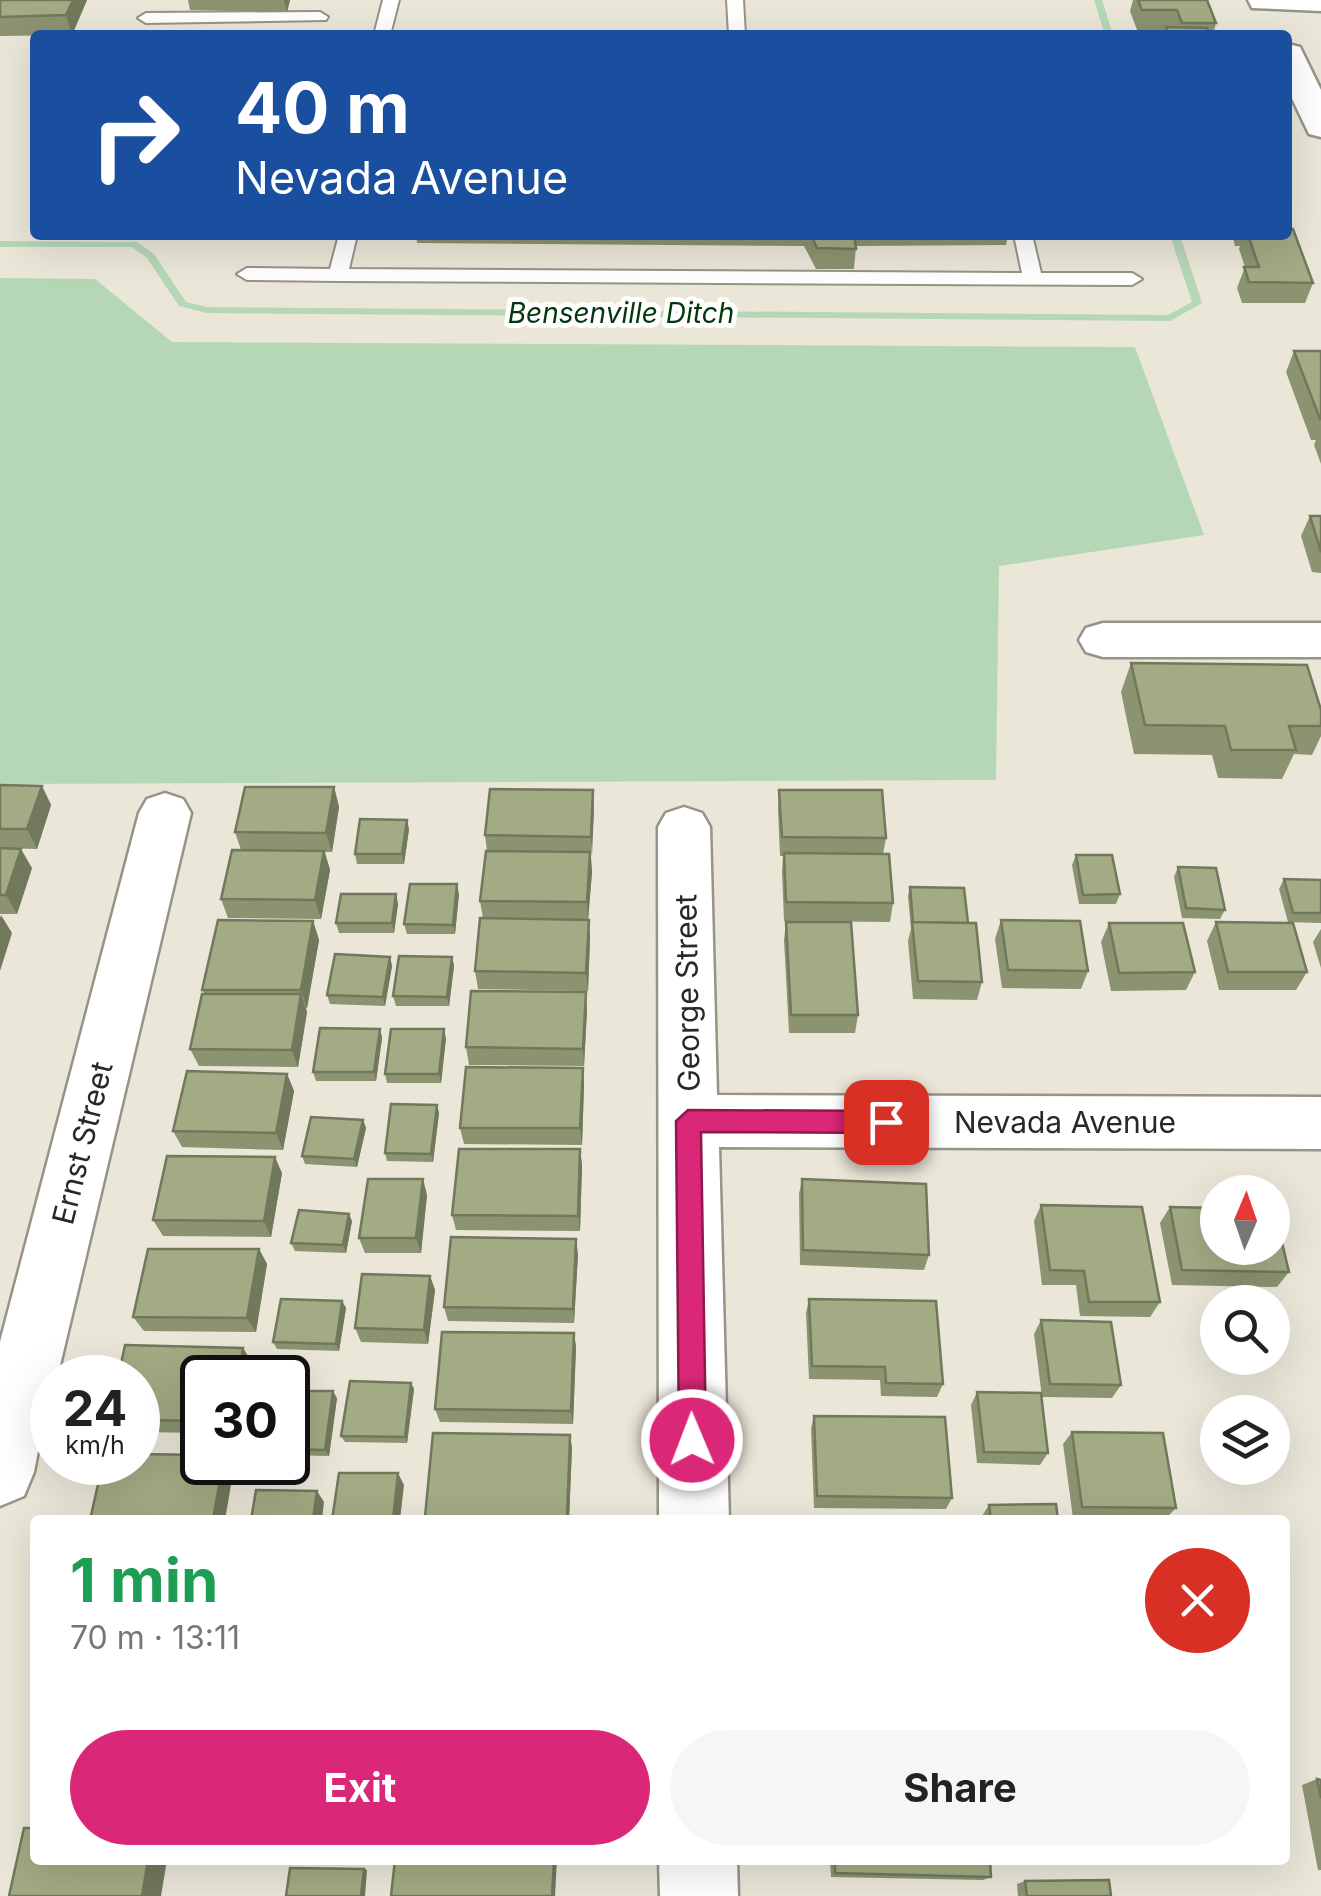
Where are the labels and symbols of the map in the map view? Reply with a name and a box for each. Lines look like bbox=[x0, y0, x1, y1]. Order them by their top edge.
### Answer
water label: Bensenville Ditch bbox=[508, 296, 734, 330]
street label: George Street bbox=[667, 894, 707, 1092]
street label: Ernst Street bbox=[44, 1058, 120, 1228]
pin bbox=[844, 1080, 929, 1165]
street label: Nevada Avenue bbox=[954, 1104, 1176, 1140]
north arrow bbox=[1200, 1175, 1290, 1265]
speed limit sign: 30 bbox=[180, 1355, 310, 1485]
position arrow bbox=[640, 1388, 744, 1492]

